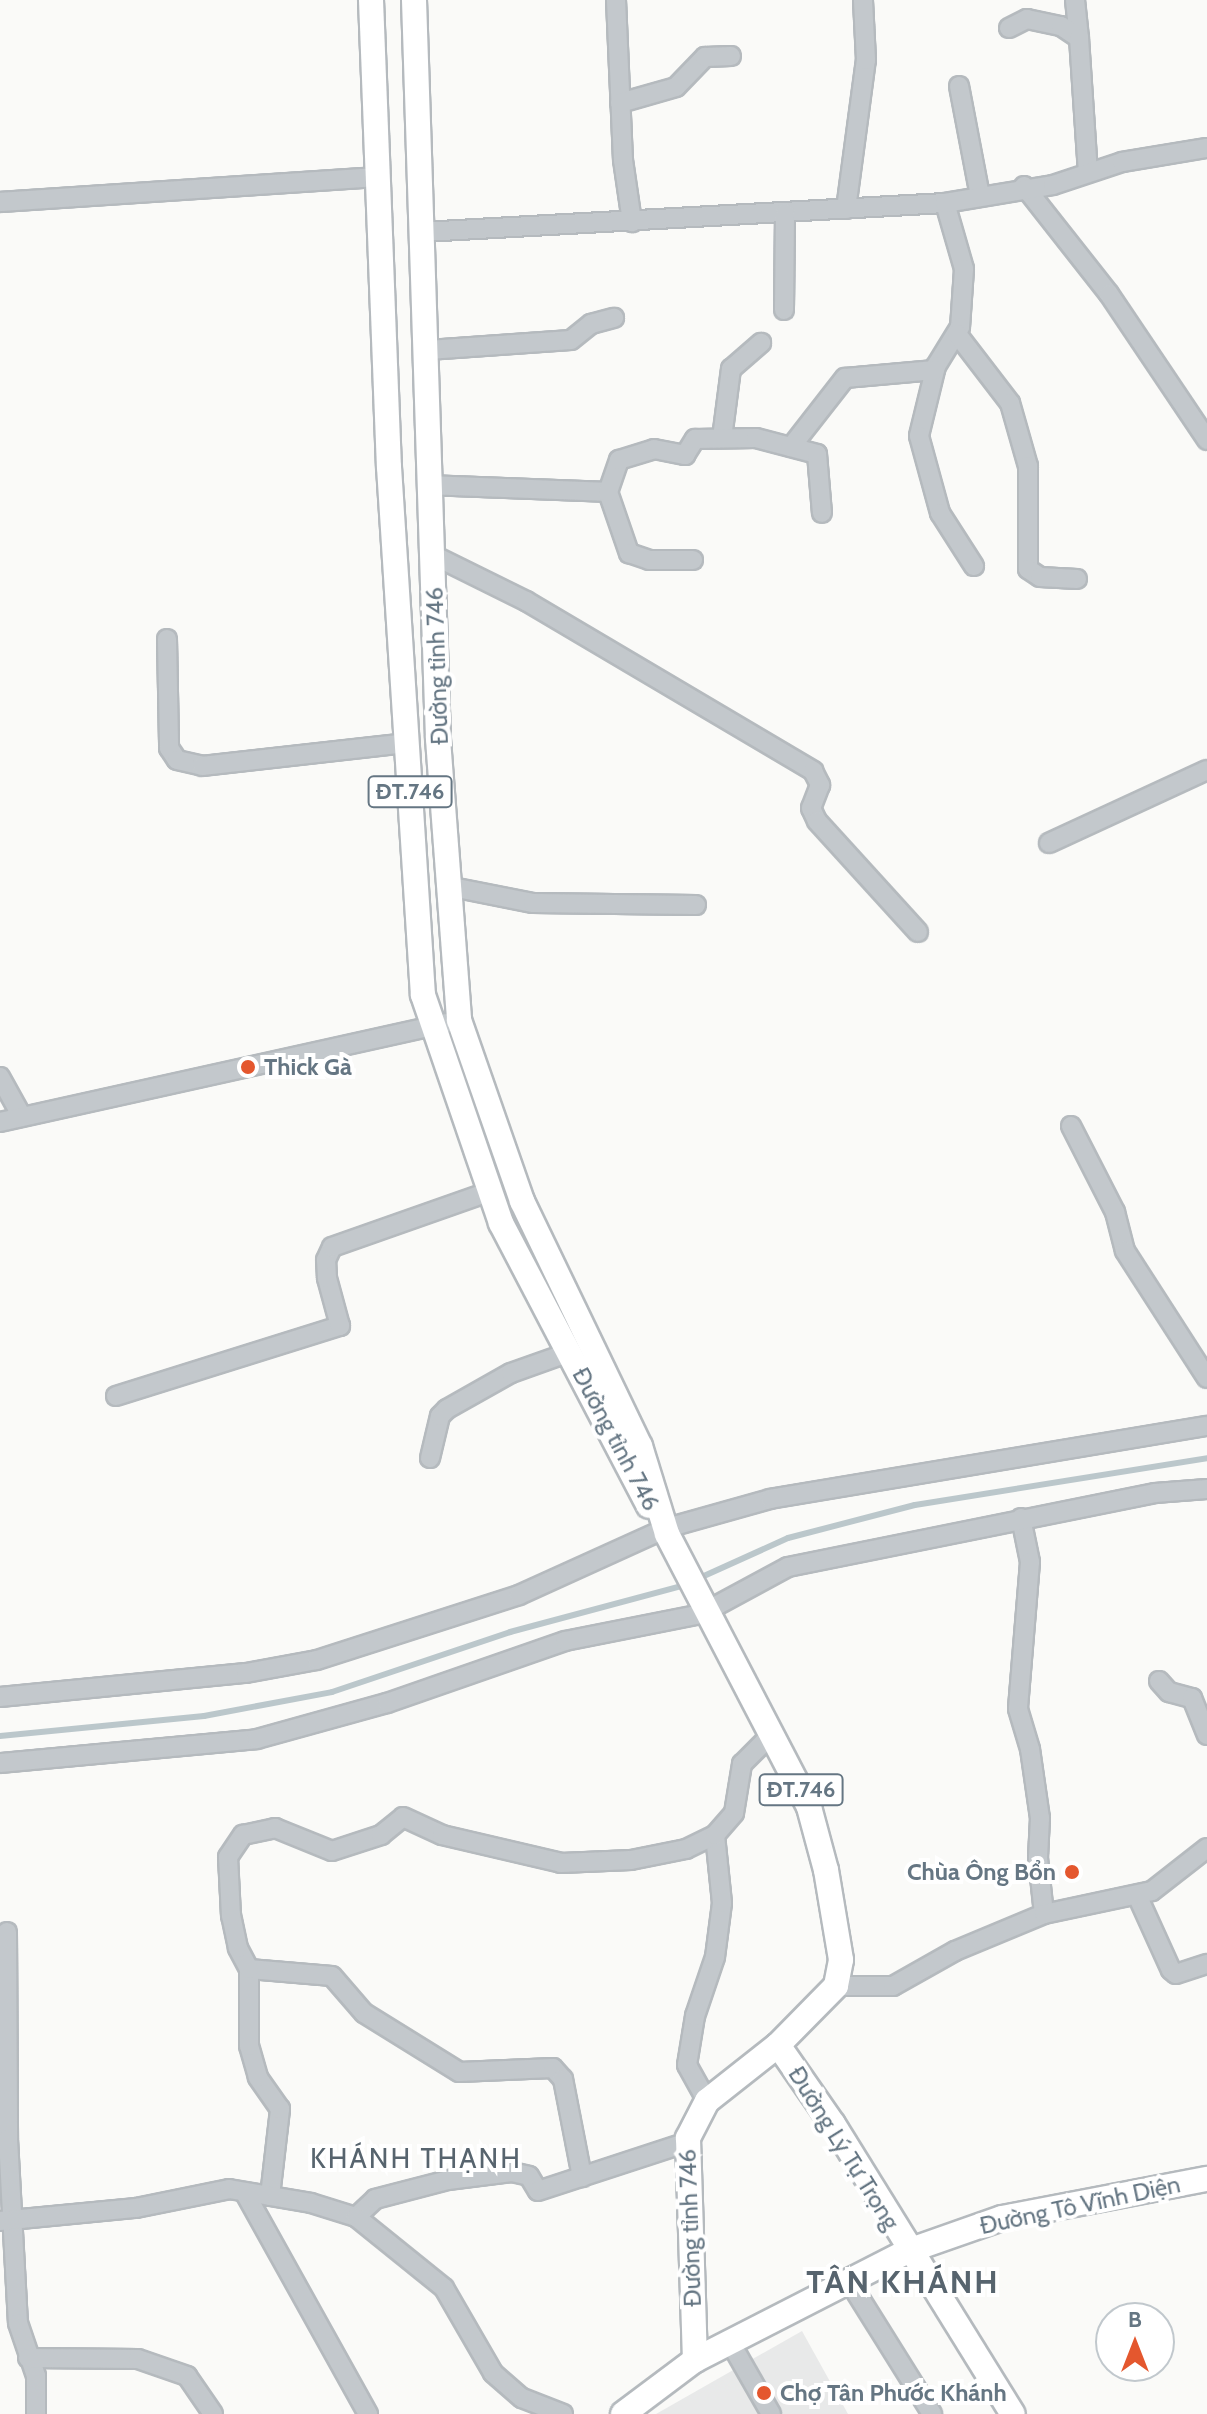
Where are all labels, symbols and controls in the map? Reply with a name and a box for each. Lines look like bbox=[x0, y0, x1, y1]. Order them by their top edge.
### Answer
street label: Đường tỉnh 746 bbox=[420, 587, 454, 745]
road number: ĐT.746 bbox=[366, 774, 454, 810]
place label: Thick Gà bbox=[264, 1053, 352, 1081]
marker: Thick Gà bbox=[239, 1058, 257, 1076]
street label: Đường tỉnh 746 bbox=[566, 1363, 666, 1515]
road number: ĐT.746 bbox=[757, 1772, 845, 1808]
place label: Chùa Ông Bổn bbox=[907, 1858, 1056, 1886]
marker: Chùa Ông Bổn bbox=[1063, 1863, 1081, 1881]
street label: Đường Lý Tự Trọng bbox=[782, 2061, 906, 2235]
district label: KHÁNH THẠNH bbox=[310, 2141, 522, 2175]
street label: Đường tỉnh 746 bbox=[673, 2149, 707, 2307]
street label: Đường Tô Vĩnh Diện bbox=[977, 2170, 1183, 2240]
district label: TÂN KHÁNH bbox=[806, 2263, 1000, 2301]
north arrow bbox=[1095, 2302, 1175, 2382]
text: B bbox=[1128, 2306, 1142, 2333]
place label: Chợ Tân Phước Khánh bbox=[780, 2379, 1007, 2407]
marker: Chợ Tân Phước Khánh bbox=[755, 2384, 773, 2402]

